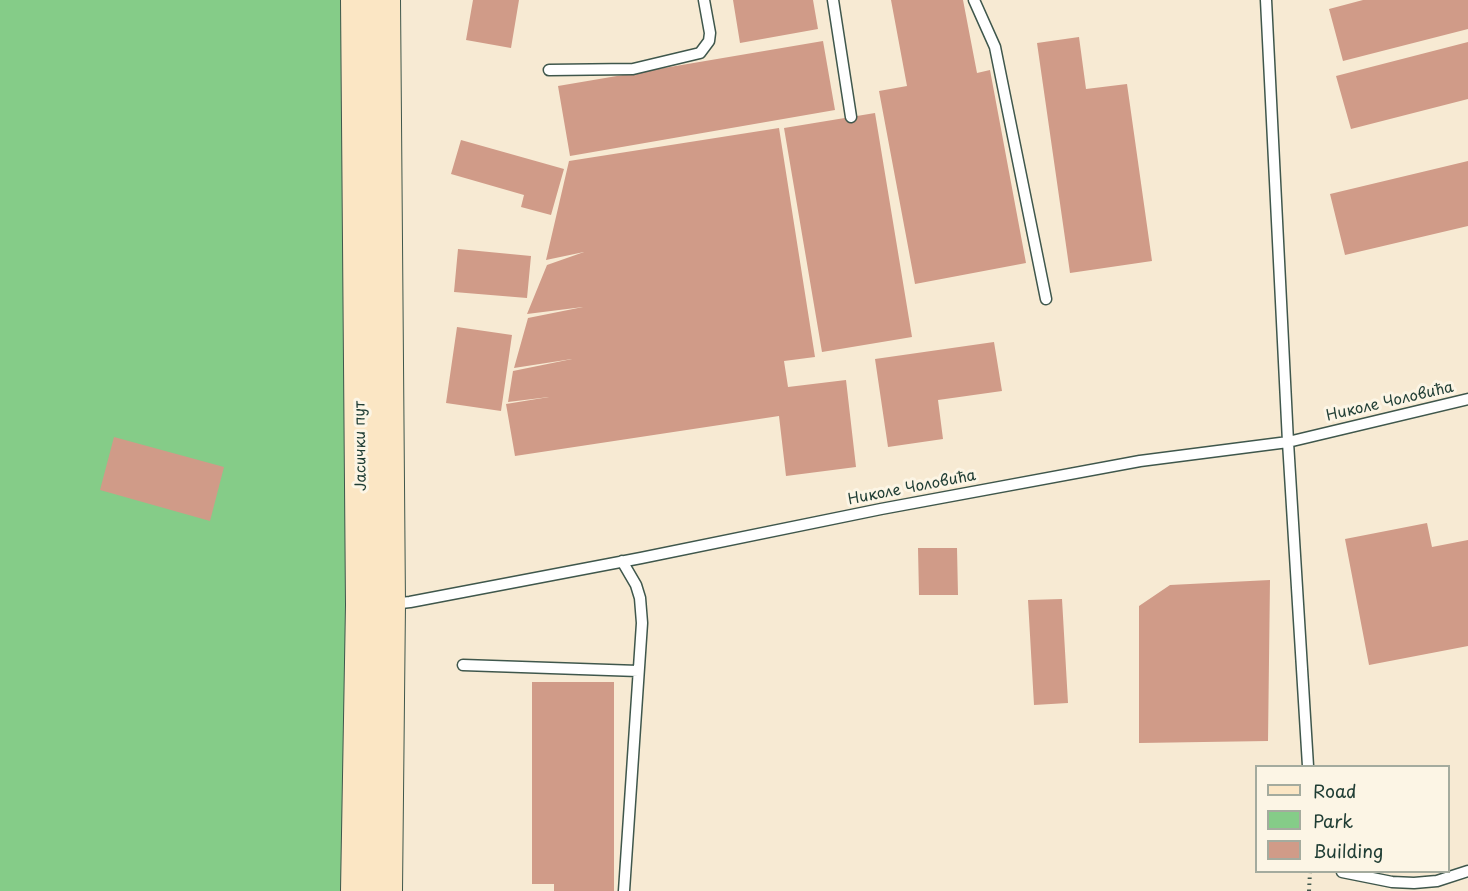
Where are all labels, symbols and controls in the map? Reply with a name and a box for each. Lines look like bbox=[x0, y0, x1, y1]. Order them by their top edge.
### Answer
street label: Николе Чоловића bbox=[1325, 379, 1455, 425]
street label: Јасички пут bbox=[351, 401, 371, 491]
street label: Николе Чоловића bbox=[846, 467, 978, 509]
legend bbox=[1255, 765, 1450, 873]
text: Road bbox=[1313, 777, 1357, 804]
text: Park bbox=[1313, 807, 1353, 834]
text: Building bbox=[1313, 837, 1383, 864]

